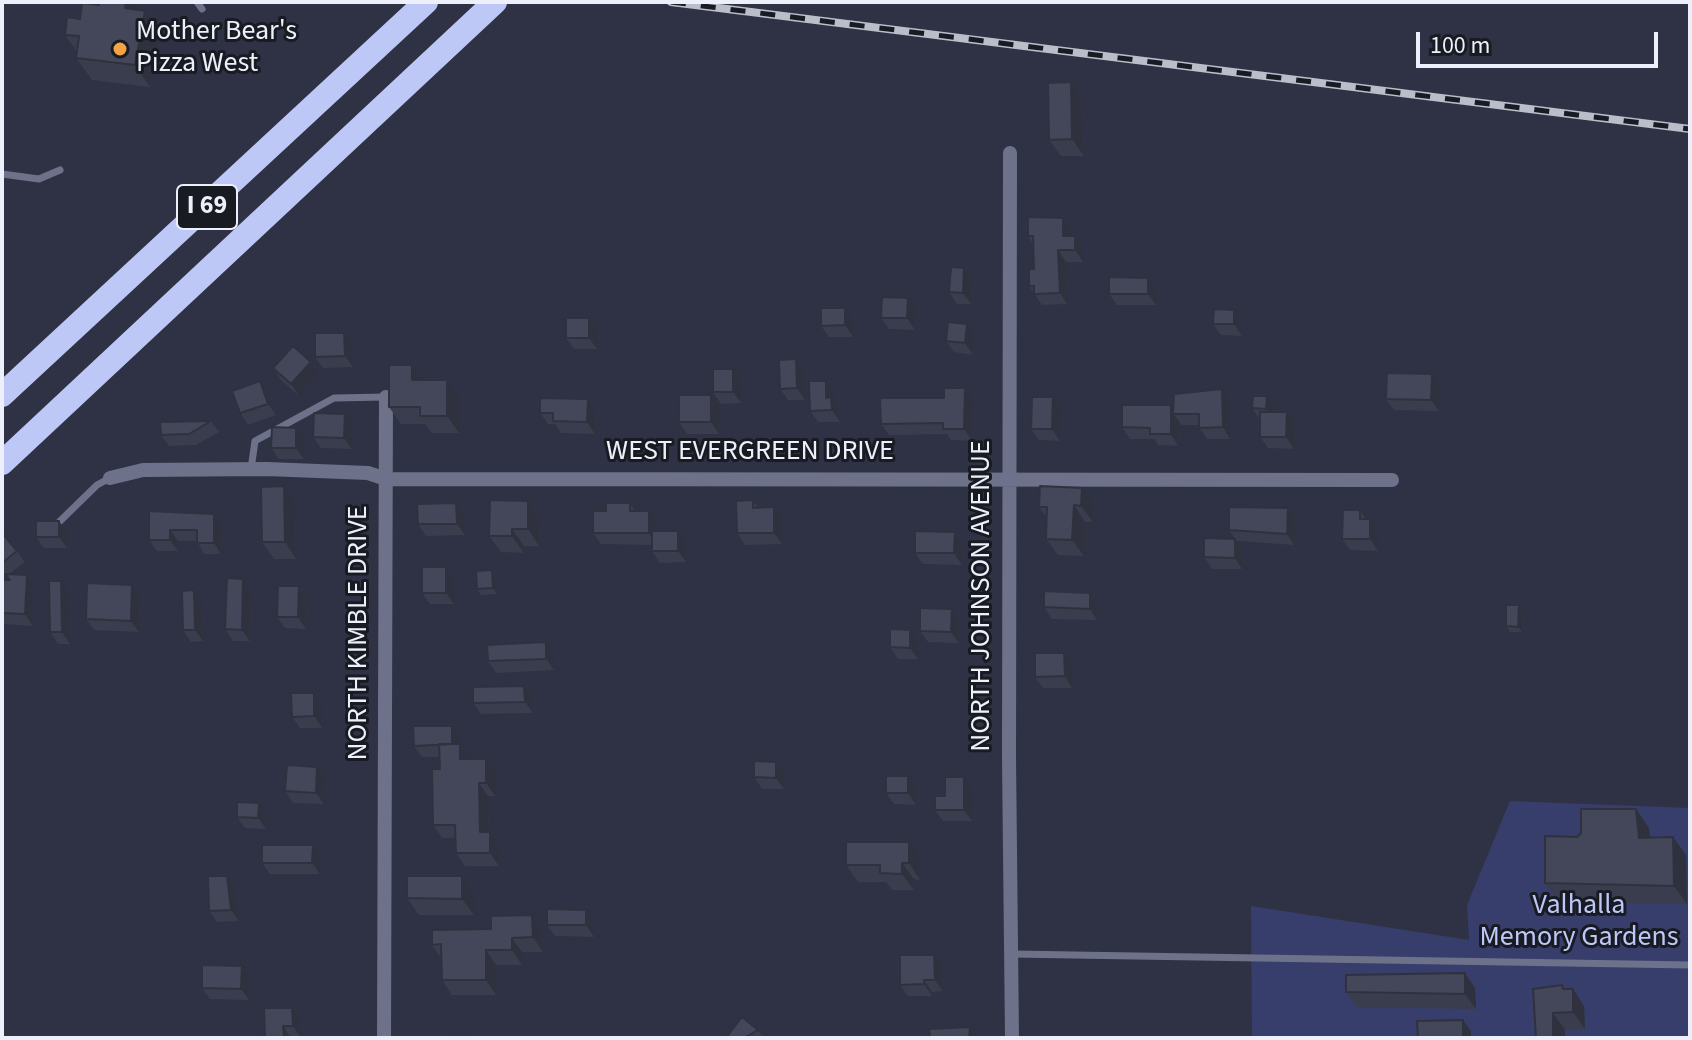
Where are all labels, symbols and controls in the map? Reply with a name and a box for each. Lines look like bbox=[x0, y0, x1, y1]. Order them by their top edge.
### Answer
place label: Mother Bear's Pizza West bbox=[136, 16, 297, 82]
scale bar bbox=[1420, 16, 1662, 66]
text: 100 m bbox=[1430, 28, 1490, 63]
marker: Mother Bear's Pizza West bbox=[111, 40, 129, 58]
road number: I 69 bbox=[177, 185, 237, 229]
street label: WEST EVERGREEN DRIVE bbox=[606, 436, 894, 470]
street label: NORTH JOHNSON AVENUE bbox=[966, 440, 1000, 752]
street label: NORTH KIMBLE DRIVE bbox=[343, 505, 377, 761]
park label: Valhalla Memory Gardens bbox=[1479, 890, 1679, 956]

